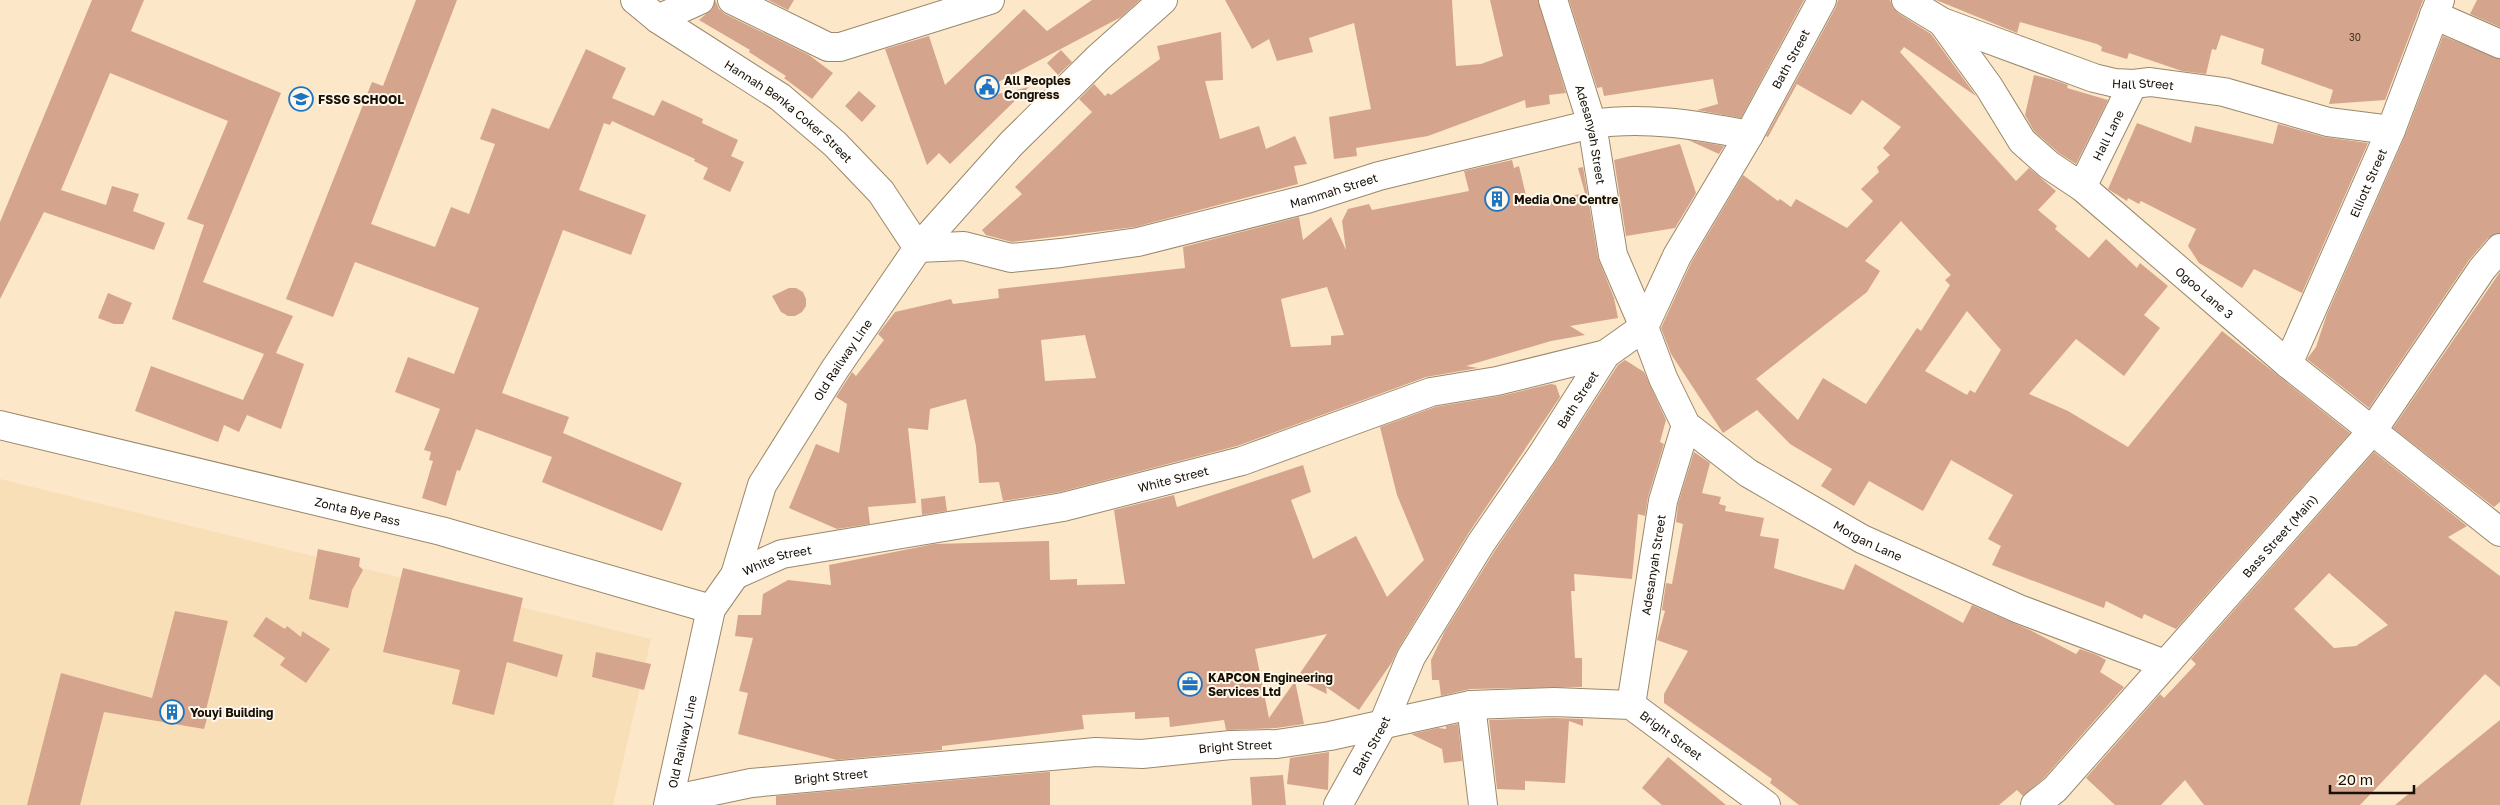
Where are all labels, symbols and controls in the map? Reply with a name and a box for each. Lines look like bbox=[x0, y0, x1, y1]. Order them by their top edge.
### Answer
street label: Bath Street bbox=[1768, 26, 1812, 91]
house number: 30 bbox=[2349, 31, 2361, 43]
street label: Hannah Benka Coker Street bbox=[722, 56, 856, 166]
place label: All Peoples Congress bbox=[1004, 73, 1071, 102]
public building icon: All Peoples Congress bbox=[974, 74, 1000, 100]
street label: Hall Street bbox=[2112, 74, 2175, 93]
street label: Adesanyah Street bbox=[1573, 83, 1609, 185]
school or university icon: FSSG SCHOOL bbox=[288, 86, 314, 112]
place label: FSSG SCHOOL bbox=[318, 92, 404, 107]
street label: Hall Lane bbox=[2089, 107, 2127, 163]
street label: Elliott Street bbox=[2346, 146, 2390, 219]
street label: Mammah Street bbox=[1288, 169, 1380, 211]
building icon: Media One Centre bbox=[1484, 186, 1510, 212]
place label: Media One Centre bbox=[1514, 192, 1618, 207]
street label: Ogoo Lane 3 bbox=[2173, 263, 2237, 321]
street label: Old Railway Line bbox=[810, 316, 875, 403]
street label: Bath Street bbox=[1553, 367, 1601, 431]
street label: White Street bbox=[1136, 462, 1210, 495]
street label: Bass Street (Main) bbox=[2239, 491, 2320, 580]
street label: Zonta Bye Pass bbox=[313, 493, 402, 529]
street label: Adesanyah Street bbox=[1638, 513, 1668, 616]
street label: Morgan Lane bbox=[1831, 517, 1905, 564]
street label: White Street bbox=[740, 542, 813, 578]
place label: KAPCON Engineering Services Ltd bbox=[1208, 670, 1333, 699]
office icon: KAPCON Engineering Services Ltd bbox=[1177, 671, 1203, 697]
street label: Old Railway Line bbox=[664, 693, 699, 790]
building icon: Youyi Building bbox=[159, 699, 185, 725]
place label: Youyi Building bbox=[190, 705, 273, 720]
street label: Bright Street bbox=[1637, 707, 1706, 763]
street label: Bath Street bbox=[1349, 713, 1393, 778]
street label: Bright Street bbox=[1198, 737, 1273, 756]
scale bar bbox=[2330, 762, 2414, 794]
street label: Bright Street bbox=[793, 765, 869, 787]
text: 20 m bbox=[2338, 770, 2373, 788]

